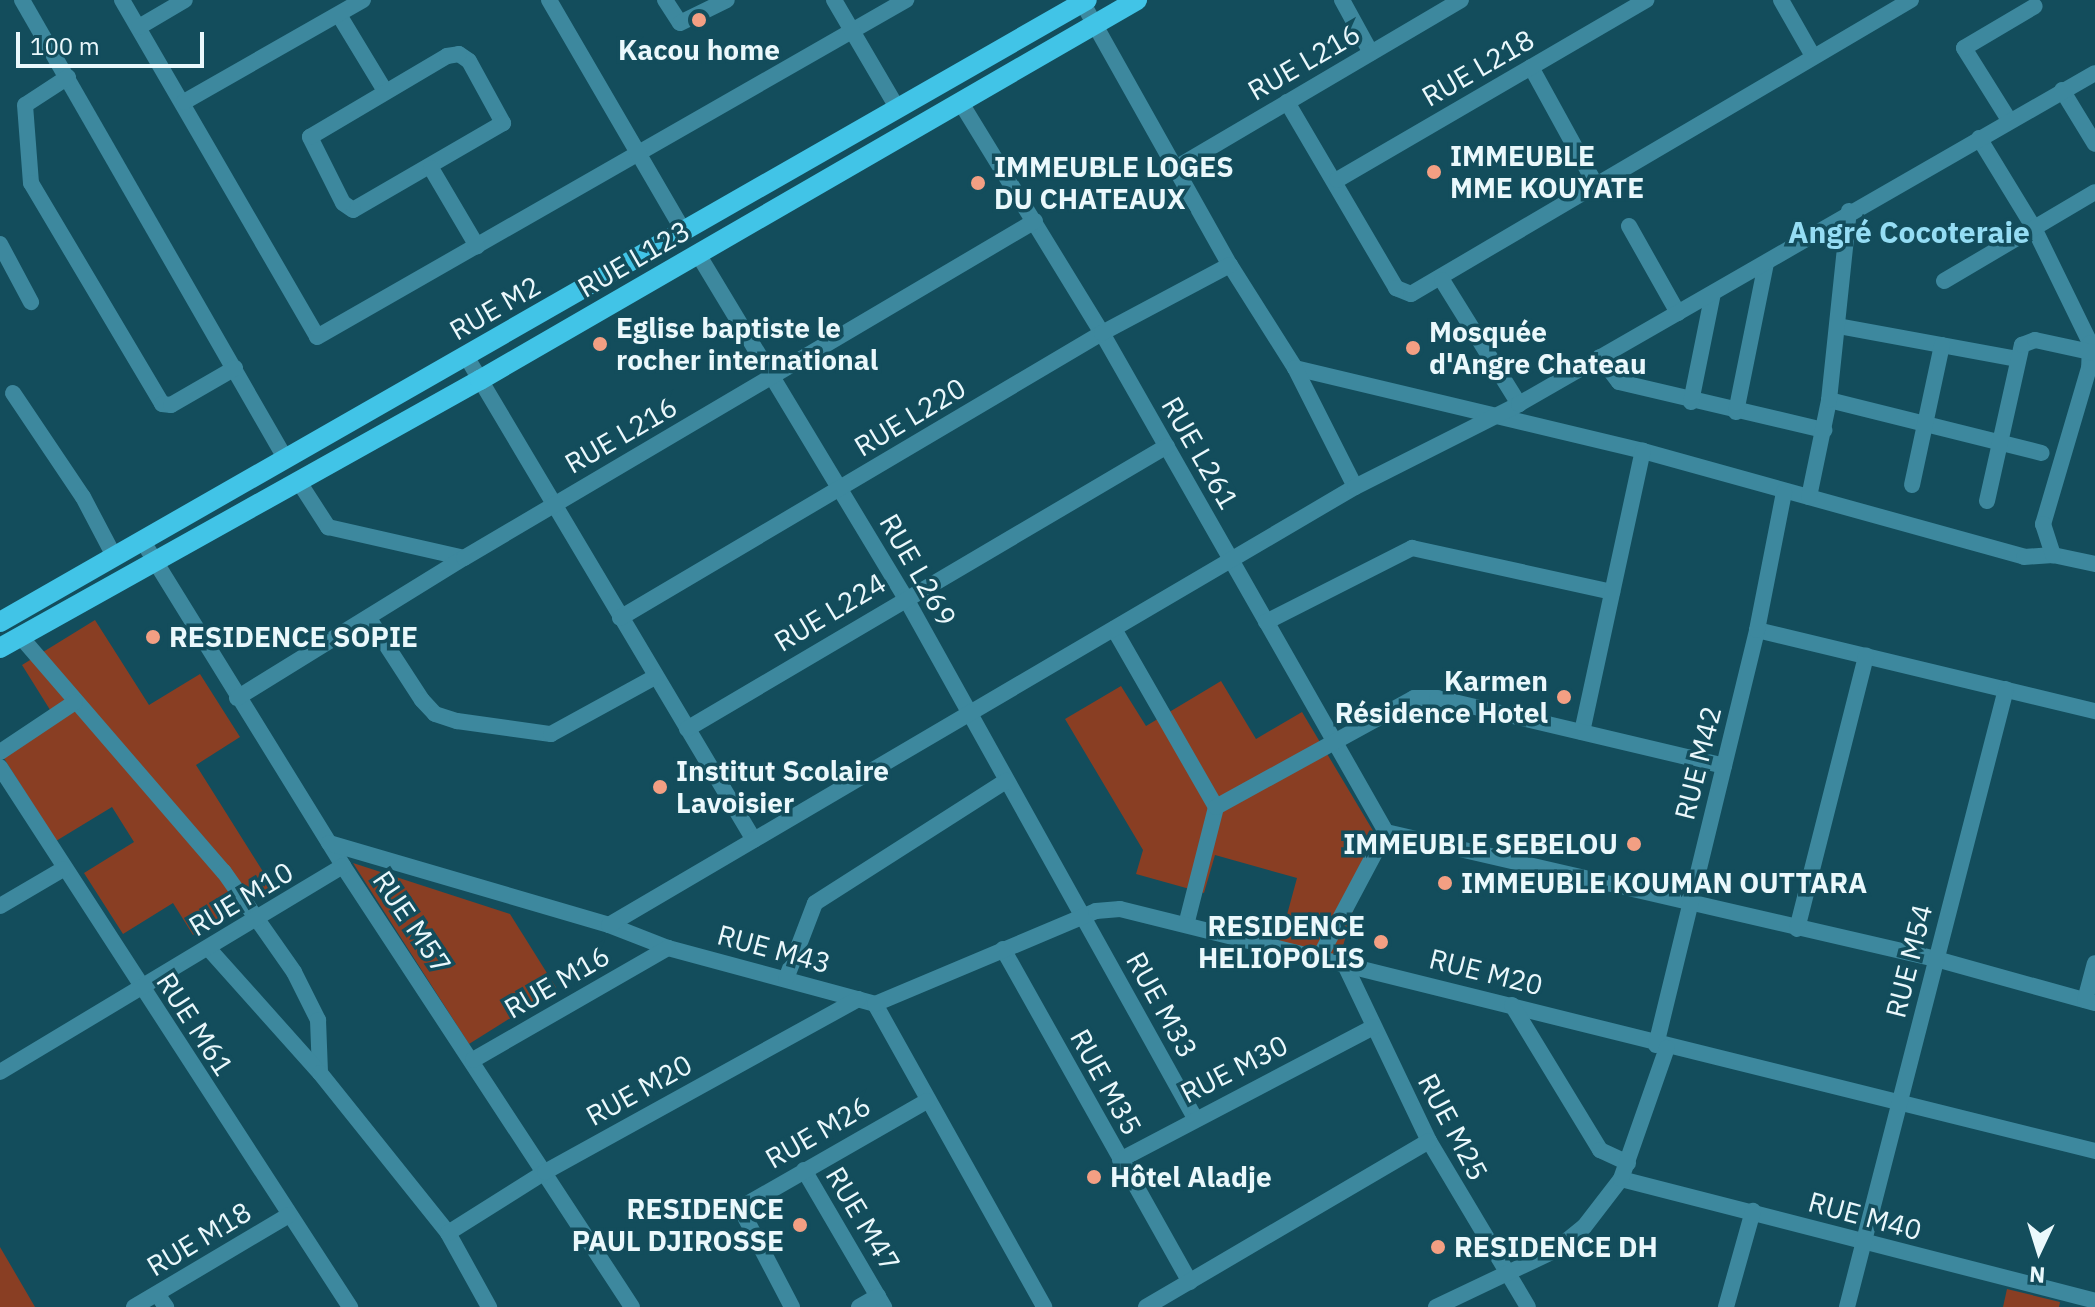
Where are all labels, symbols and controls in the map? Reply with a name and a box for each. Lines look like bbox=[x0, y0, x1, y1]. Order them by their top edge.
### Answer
marker: Kacou home bbox=[690, 11, 708, 29]
scale bar bbox=[20, 16, 208, 66]
street label: RUE L216 bbox=[1242, 16, 1366, 108]
street label: RUE L218 bbox=[1416, 22, 1540, 114]
text: 100 m bbox=[30, 30, 100, 62]
place label: Kacou home bbox=[618, 33, 780, 67]
place label: IMMEUBLE MME KOUYATE bbox=[1450, 139, 1644, 205]
place label: IMMEUBLE LOGES DU CHATEAUX bbox=[994, 150, 1234, 216]
marker: IMMEUBLE MME KOUYATE bbox=[1425, 163, 1443, 181]
marker: IMMEUBLE LOGES DU CHATEAUX bbox=[969, 174, 987, 192]
street label: RUE L123 bbox=[572, 213, 696, 305]
district label: Angré Cocoteraie bbox=[1788, 214, 2030, 250]
street label: RUE M2 bbox=[444, 269, 546, 347]
place label: Eglise baptiste le rocher international bbox=[616, 311, 878, 377]
place label: Mosquée d'Angre Chateau bbox=[1429, 315, 1647, 381]
marker: Eglise baptiste le rocher international bbox=[591, 335, 609, 353]
marker: Mosquée d'Angre Chateau bbox=[1404, 339, 1422, 357]
street label: RUE L220 bbox=[848, 371, 972, 463]
street label: RUE L216 bbox=[559, 389, 683, 481]
street label: RUE L261 bbox=[1154, 391, 1246, 515]
street label: RUE L269 bbox=[872, 508, 964, 632]
street label: RUE L224 bbox=[768, 566, 892, 658]
place label: RESIDENCE SOPIE bbox=[169, 620, 418, 654]
marker: RESIDENCE SOPIE bbox=[144, 628, 162, 646]
place label: Karmen Résidence Hotel bbox=[1335, 664, 1548, 730]
marker: Karmen Résidence Hotel bbox=[1555, 688, 1573, 706]
street label: RUE M42 bbox=[1668, 703, 1728, 823]
place label: Institut Scolaire Lavoisier bbox=[676, 754, 889, 820]
marker: Institut Scolaire Lavoisier bbox=[651, 778, 669, 796]
place label: IMMEUBLE SEBELOU bbox=[1343, 827, 1618, 861]
marker: IMMEUBLE SEBELOU bbox=[1625, 835, 1643, 853]
street label: RUE M10 bbox=[183, 855, 299, 943]
street label: RUE M57 bbox=[366, 865, 458, 979]
place label: IMMEUBLE KOUMAN OUTTARA bbox=[1461, 866, 1867, 900]
marker: IMMEUBLE KOUMAN OUTTARA bbox=[1436, 874, 1454, 892]
street label: RUE M54 bbox=[1879, 901, 1939, 1021]
place label: RESIDENCE HELIOPOLIS bbox=[1198, 909, 1365, 975]
street label: RUE M43 bbox=[714, 918, 834, 980]
marker: RESIDENCE HELIOPOLIS bbox=[1372, 933, 1390, 951]
street label: RUE M16 bbox=[498, 938, 616, 1026]
street label: RUE M20 bbox=[1426, 942, 1546, 1002]
street label: RUE M33 bbox=[1119, 946, 1205, 1064]
street label: RUE M61 bbox=[149, 966, 241, 1082]
street label: RUE M35 bbox=[1063, 1023, 1149, 1141]
street label: RUE M30 bbox=[1175, 1028, 1293, 1110]
street label: RUE M20 bbox=[580, 1047, 698, 1133]
street label: RUE M25 bbox=[1411, 1068, 1495, 1186]
street label: RUE M26 bbox=[759, 1088, 877, 1176]
place label: Hôtel Aladje bbox=[1110, 1160, 1272, 1194]
street label: RUE M47 bbox=[819, 1161, 907, 1277]
marker: Hôtel Aladje bbox=[1085, 1168, 1103, 1186]
street label: RUE M40 bbox=[1805, 1185, 1925, 1247]
place label: RESIDENCE PAUL DJIROSSE bbox=[572, 1192, 784, 1258]
street label: RUE M18 bbox=[141, 1195, 257, 1283]
north arrow bbox=[1999, 1211, 2079, 1291]
marker: RESIDENCE PAUL DJIROSSE bbox=[791, 1216, 809, 1234]
place label: RESIDENCE DH bbox=[1454, 1230, 1658, 1264]
marker: RESIDENCE DH bbox=[1429, 1238, 1447, 1256]
text: N bbox=[2028, 1260, 2046, 1290]

